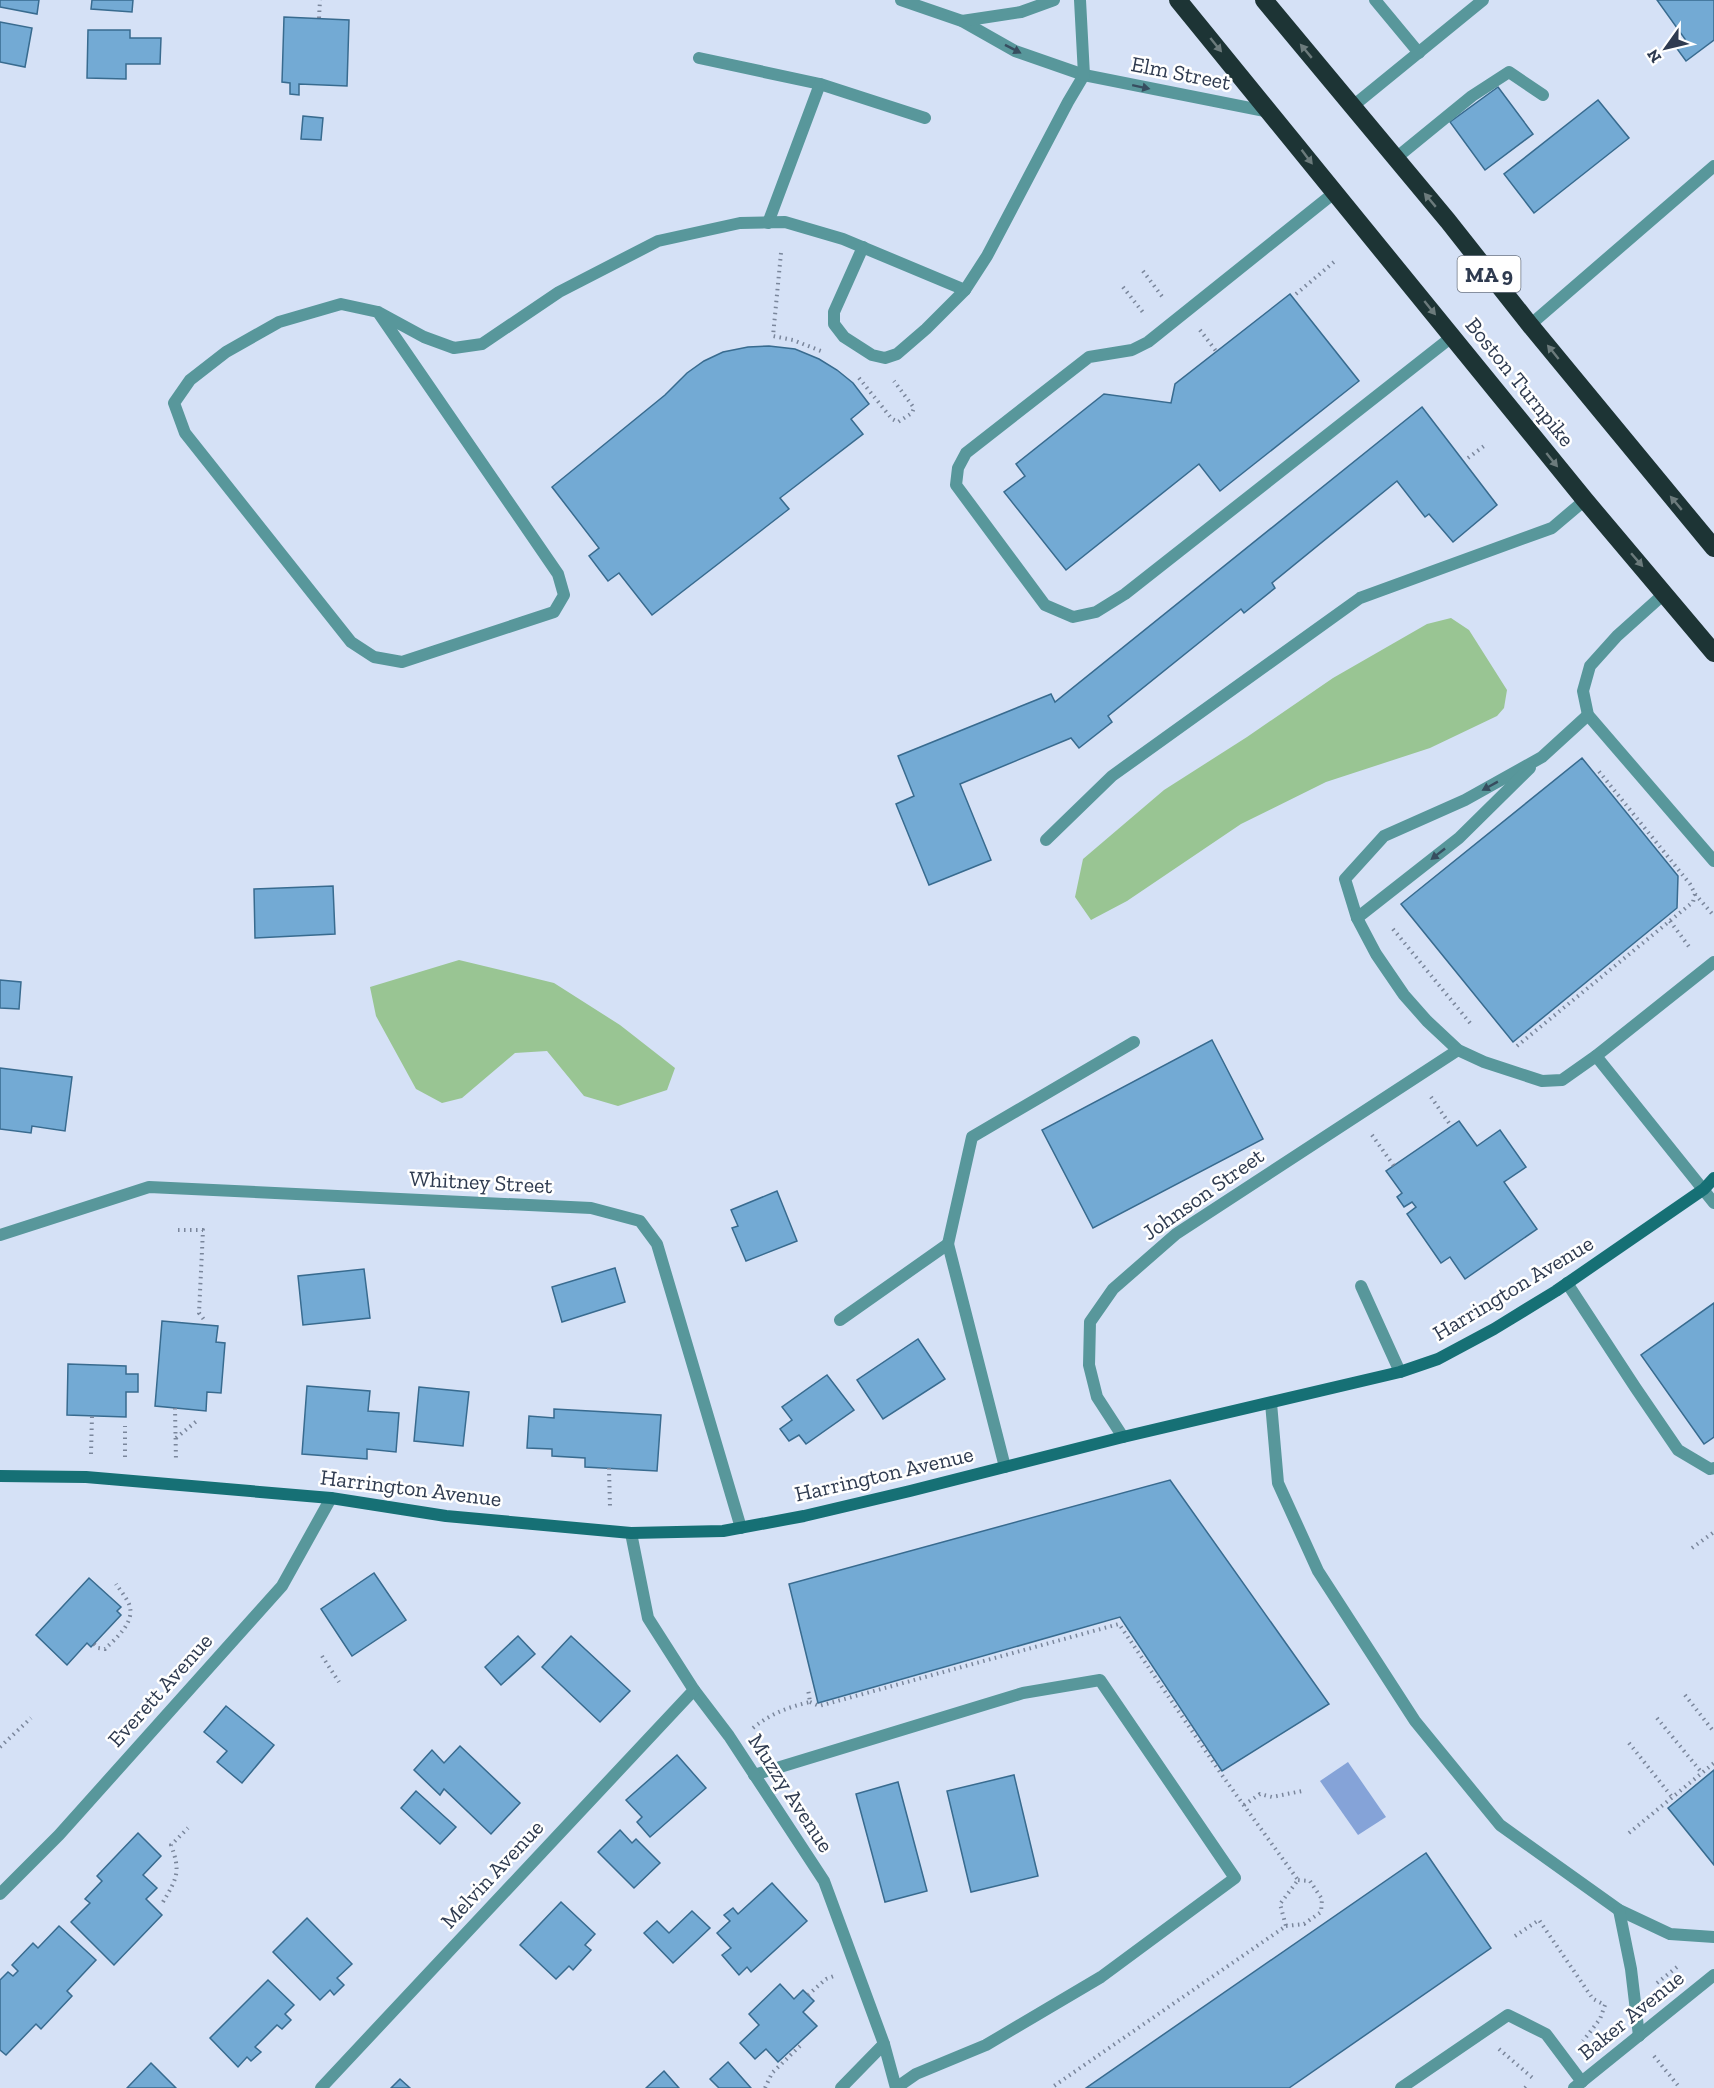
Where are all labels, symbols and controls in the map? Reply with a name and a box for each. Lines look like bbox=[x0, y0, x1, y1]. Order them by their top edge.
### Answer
north arrow bbox=[1636, 18, 1696, 78]
one-way arrow bbox=[1209, 37, 1222, 53]
one-way arrow bbox=[1300, 43, 1312, 58]
one-way arrow bbox=[1005, 44, 1022, 54]
text: N bbox=[1643, 46, 1665, 66]
street label: Elm Street bbox=[1129, 50, 1234, 96]
one-way arrow bbox=[1132, 83, 1151, 92]
one-way arrow bbox=[1300, 150, 1312, 165]
one-way arrow bbox=[1424, 192, 1437, 208]
road number: MA 9 bbox=[1458, 256, 1520, 292]
one-way arrow bbox=[1424, 300, 1437, 316]
street label: Boston Turnpike bbox=[1460, 312, 1580, 452]
one-way arrow bbox=[1546, 344, 1559, 360]
one-way arrow bbox=[1546, 452, 1559, 468]
one-way arrow bbox=[1670, 495, 1683, 511]
one-way arrow bbox=[1630, 553, 1644, 568]
one-way arrow bbox=[1481, 781, 1498, 791]
one-way arrow bbox=[1430, 847, 1446, 860]
street label: Johnson Street bbox=[1137, 1142, 1270, 1246]
street label: Whitney Street bbox=[409, 1165, 554, 1199]
street label: Harrington Avenue bbox=[1428, 1229, 1598, 1347]
street label: Harrington Avenue bbox=[792, 1440, 976, 1508]
street label: Harrington Avenue bbox=[319, 1463, 503, 1513]
street label: Everett Avenue bbox=[102, 1627, 218, 1753]
street label: Muzzy Avenue bbox=[743, 1728, 839, 1858]
street label: Melvin Avenue bbox=[435, 1814, 549, 1934]
street label: Baker Avenue bbox=[1573, 1964, 1689, 2066]

